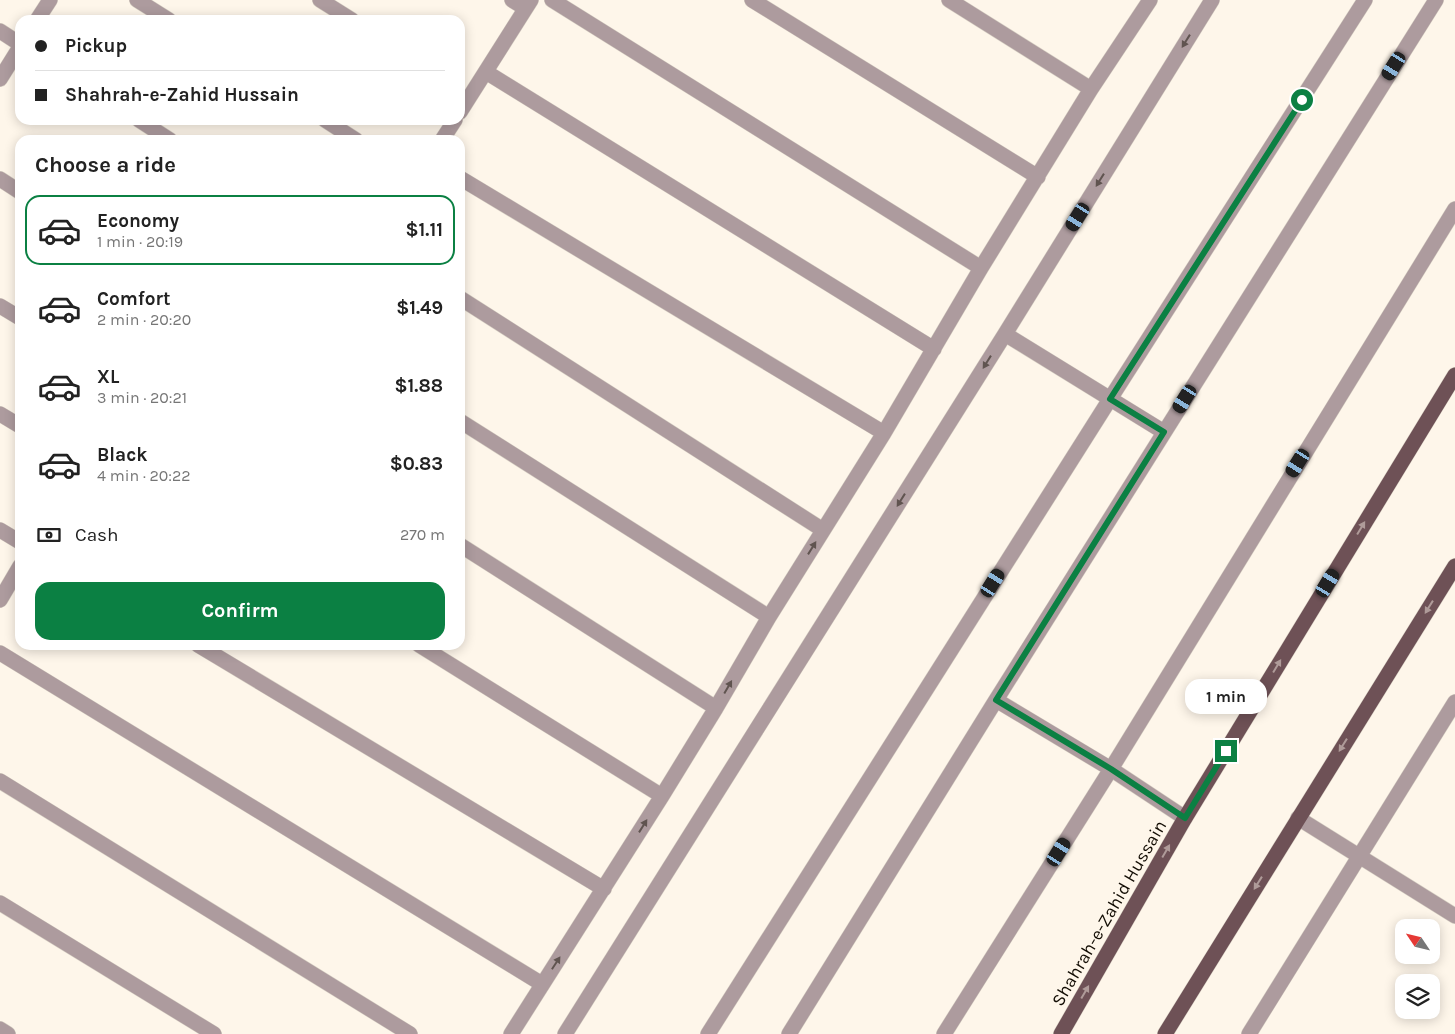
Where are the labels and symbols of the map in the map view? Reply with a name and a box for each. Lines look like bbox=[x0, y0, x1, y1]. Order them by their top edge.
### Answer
one-way arrow bbox=[1181, 35, 1190, 48]
car bbox=[1379, 49, 1408, 83]
route start bbox=[1291, 89, 1313, 111]
one-way arrow bbox=[1096, 173, 1105, 186]
car bbox=[1063, 200, 1092, 234]
one-way arrow bbox=[982, 356, 992, 369]
car bbox=[1170, 382, 1199, 416]
car bbox=[1283, 446, 1312, 480]
one-way arrow bbox=[896, 493, 905, 507]
one-way arrow bbox=[1357, 521, 1366, 534]
one-way arrow bbox=[807, 542, 816, 555]
car bbox=[978, 566, 1007, 600]
car bbox=[1313, 566, 1342, 600]
one-way arrow bbox=[1425, 600, 1434, 614]
one-way arrow bbox=[1272, 660, 1281, 673]
callout: 1 min bbox=[1185, 678, 1267, 714]
one-way arrow bbox=[724, 680, 732, 695]
one-way arrow bbox=[1339, 738, 1348, 751]
route end bbox=[1215, 740, 1237, 762]
street label: Shahrah-e-Zahid Hussain bbox=[1047, 816, 1171, 1010]
one-way arrow bbox=[639, 820, 648, 833]
car bbox=[1044, 835, 1073, 869]
one-way arrow bbox=[1162, 844, 1171, 857]
one-way arrow bbox=[1253, 876, 1262, 890]
north arrow bbox=[1395, 919, 1440, 964]
one-way arrow bbox=[551, 956, 561, 970]
one-way arrow bbox=[1081, 985, 1090, 998]

